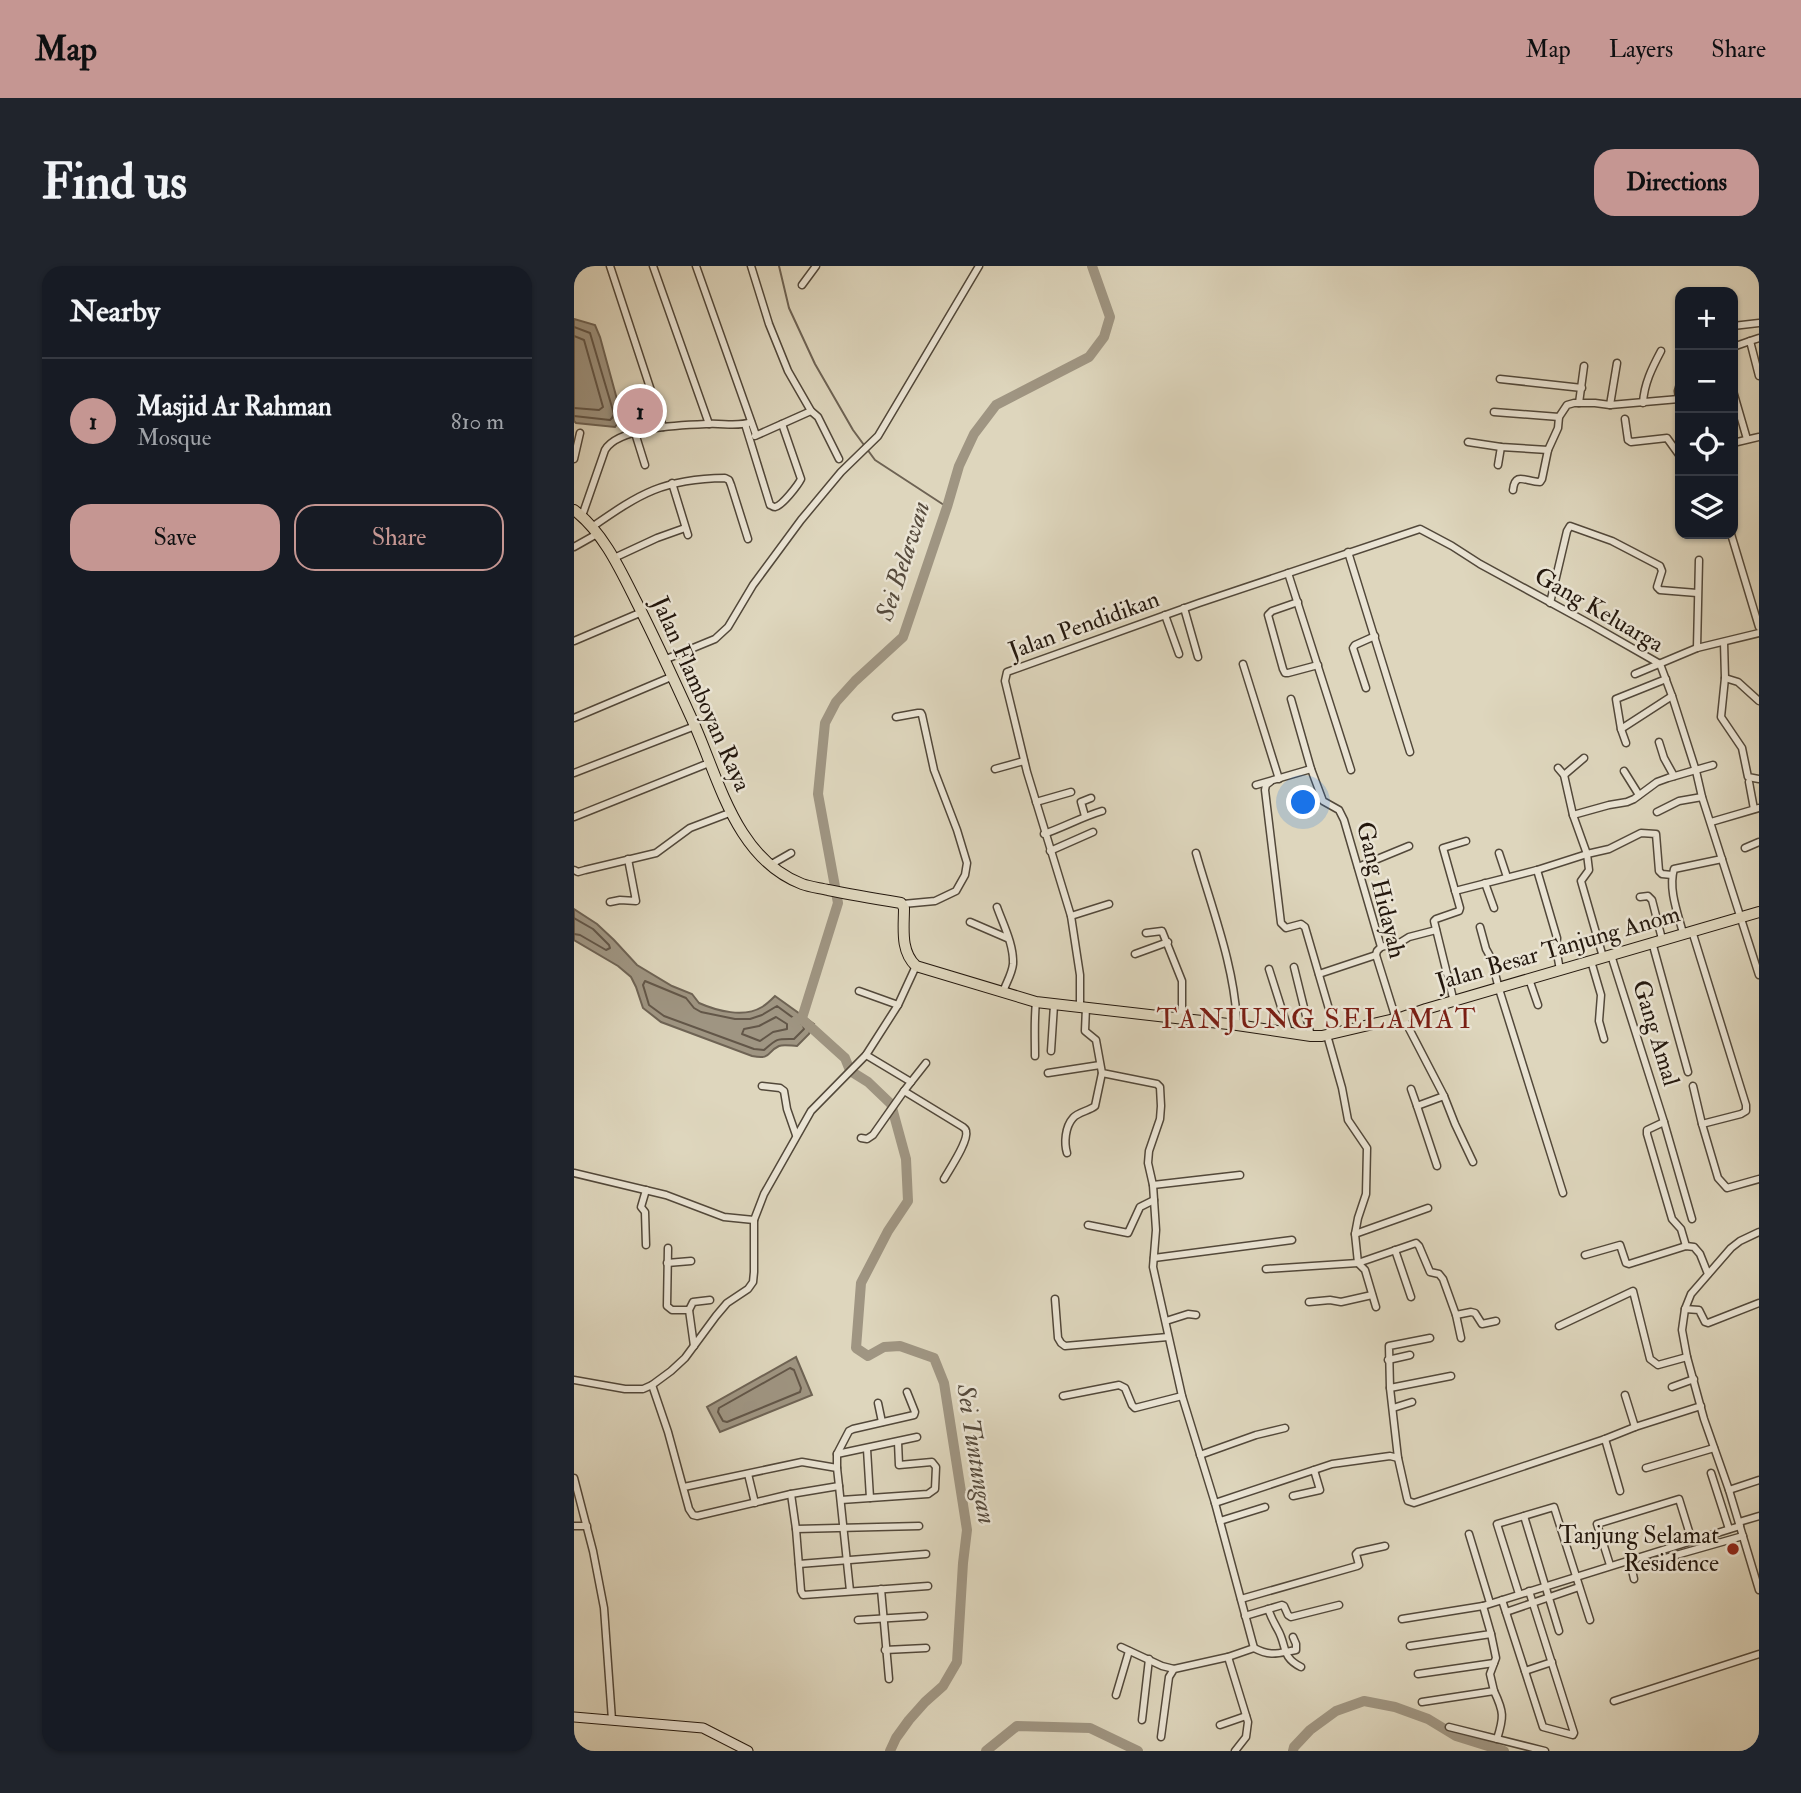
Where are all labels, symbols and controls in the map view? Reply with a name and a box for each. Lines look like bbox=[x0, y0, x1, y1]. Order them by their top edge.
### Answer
text: Map bbox=[35, 29, 97, 70]
text: Map bbox=[1526, 34, 1571, 65]
text: Layers bbox=[1609, 34, 1673, 65]
text: Share bbox=[1711, 34, 1766, 65]
button: Directions bbox=[1594, 149, 1759, 216]
text: Find us bbox=[42, 152, 187, 213]
map controls bbox=[1675, 287, 1738, 539]
button: + bbox=[1675, 287, 1738, 350]
text: Nearby bbox=[70, 293, 160, 330]
button: − bbox=[1675, 350, 1738, 413]
pin: 1 bbox=[617, 385, 663, 437]
text: Masjid Ar Rahman bbox=[137, 391, 332, 423]
text: 1 bbox=[89, 407, 97, 436]
text: 810 m bbox=[451, 407, 504, 436]
button: locate bbox=[1675, 413, 1738, 476]
text: Mosque bbox=[137, 423, 211, 452]
button: layers bbox=[1675, 476, 1738, 539]
water label: Sei Belawan bbox=[868, 497, 937, 626]
button: Save bbox=[70, 504, 280, 571]
button: Share bbox=[294, 504, 504, 571]
street label: Gang Keluarga bbox=[1529, 560, 1670, 660]
street label: Jalan Pendidikan bbox=[1003, 583, 1164, 667]
street label: Jalan Flamboyan Raya bbox=[644, 591, 758, 797]
your location bbox=[1286, 785, 1320, 819]
street label: Gang Hidayah bbox=[1349, 819, 1413, 962]
street label: Jalan Besar Tanjung Anom bbox=[1431, 898, 1684, 998]
street label: Gang Amal bbox=[1625, 976, 1687, 1090]
district label: TANJUNG SELAMAT bbox=[1157, 1002, 1477, 1037]
water label: Sei Tuntungan bbox=[949, 1381, 1003, 1526]
place label: Tanjung Selamat Residence bbox=[1559, 1520, 1719, 1579]
marker: Tanjung Selamat Residence bbox=[1725, 1541, 1741, 1557]

